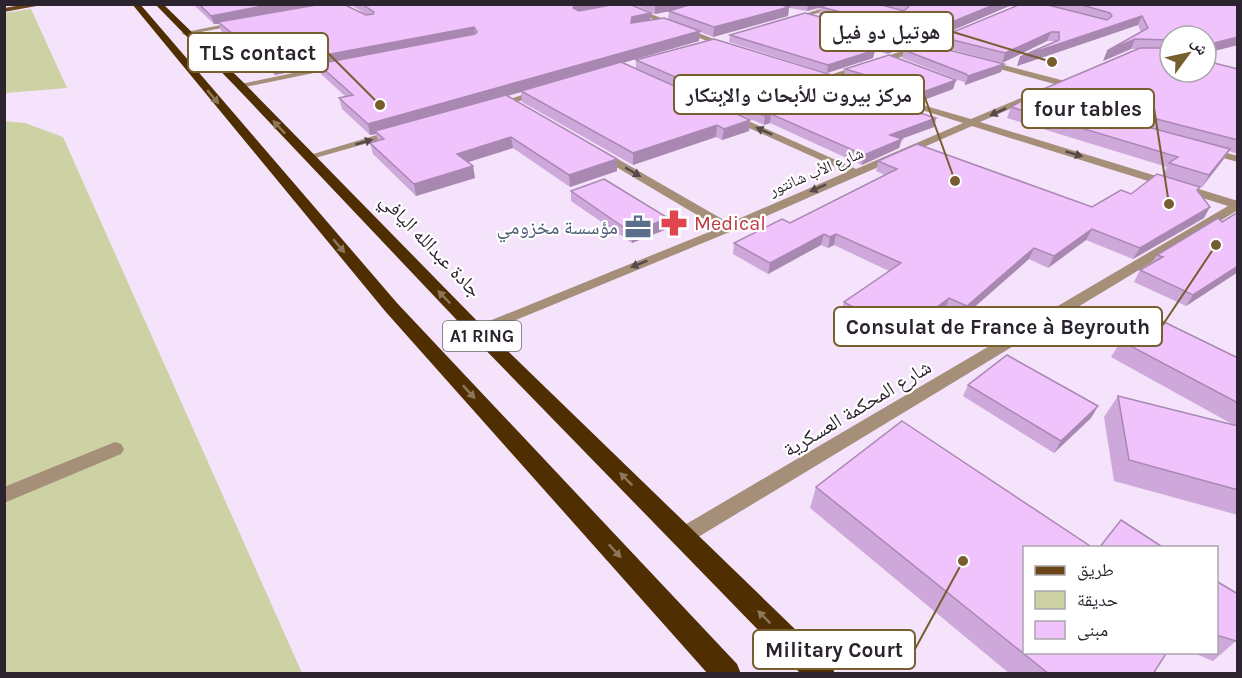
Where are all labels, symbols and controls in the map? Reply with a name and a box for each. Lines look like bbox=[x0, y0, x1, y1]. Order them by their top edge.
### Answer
callout: هوتيل دو فيل bbox=[820, 12, 953, 51]
text: هوتيل دو فيل bbox=[832, 20, 940, 45]
north arrow bbox=[1158, 24, 1218, 84]
callout: TLS contact bbox=[188, 33, 328, 72]
text: ش bbox=[1188, 34, 1213, 58]
text: TLS contact bbox=[200, 41, 316, 65]
callout: مركز بيروت للأبحاث والإبتكار bbox=[674, 75, 924, 114]
text: مركز بيروت للأبحاث والإبتكار bbox=[685, 83, 912, 107]
one-way arrow bbox=[206, 89, 219, 104]
callout: four tables bbox=[1022, 89, 1154, 128]
text: four tables bbox=[1034, 97, 1142, 121]
one-way arrow bbox=[989, 108, 1006, 117]
one-way arrow bbox=[272, 119, 286, 134]
one-way arrow bbox=[754, 126, 772, 136]
one-way arrow bbox=[355, 136, 373, 146]
street label: شارع الأب شانتور bbox=[765, 143, 867, 201]
one-way arrow bbox=[1065, 150, 1083, 160]
one-way arrow bbox=[625, 167, 641, 178]
one-way arrow bbox=[809, 183, 827, 193]
street label: جادة عبدالله اليافي bbox=[372, 189, 486, 305]
pharmacy icon: Medical bbox=[659, 208, 689, 238]
office icon: مؤسسة مخزومي bbox=[623, 212, 653, 242]
place label: Medical bbox=[694, 212, 766, 235]
place label: مؤسسة مخزومي bbox=[497, 216, 618, 243]
one-way arrow bbox=[332, 238, 345, 253]
one-way arrow bbox=[630, 260, 648, 269]
one-way arrow bbox=[437, 290, 451, 304]
callout: Consulat de France à Beyrouth bbox=[834, 307, 1162, 346]
text: Consulat de France à Beyrouth bbox=[846, 315, 1150, 339]
road number: A1 RING bbox=[443, 321, 521, 351]
street label: شارع المحكمة العسكرية bbox=[779, 355, 936, 462]
one-way arrow bbox=[462, 384, 476, 399]
one-way arrow bbox=[619, 472, 633, 487]
one-way arrow bbox=[608, 543, 622, 558]
legend bbox=[1023, 546, 1218, 654]
text: طريق bbox=[1077, 559, 1114, 581]
text: حديقة bbox=[1077, 589, 1118, 611]
one-way arrow bbox=[758, 610, 772, 624]
text: مبنى bbox=[1077, 619, 1108, 641]
callout: Military Court bbox=[753, 630, 915, 669]
text: Military Court bbox=[765, 638, 903, 662]

